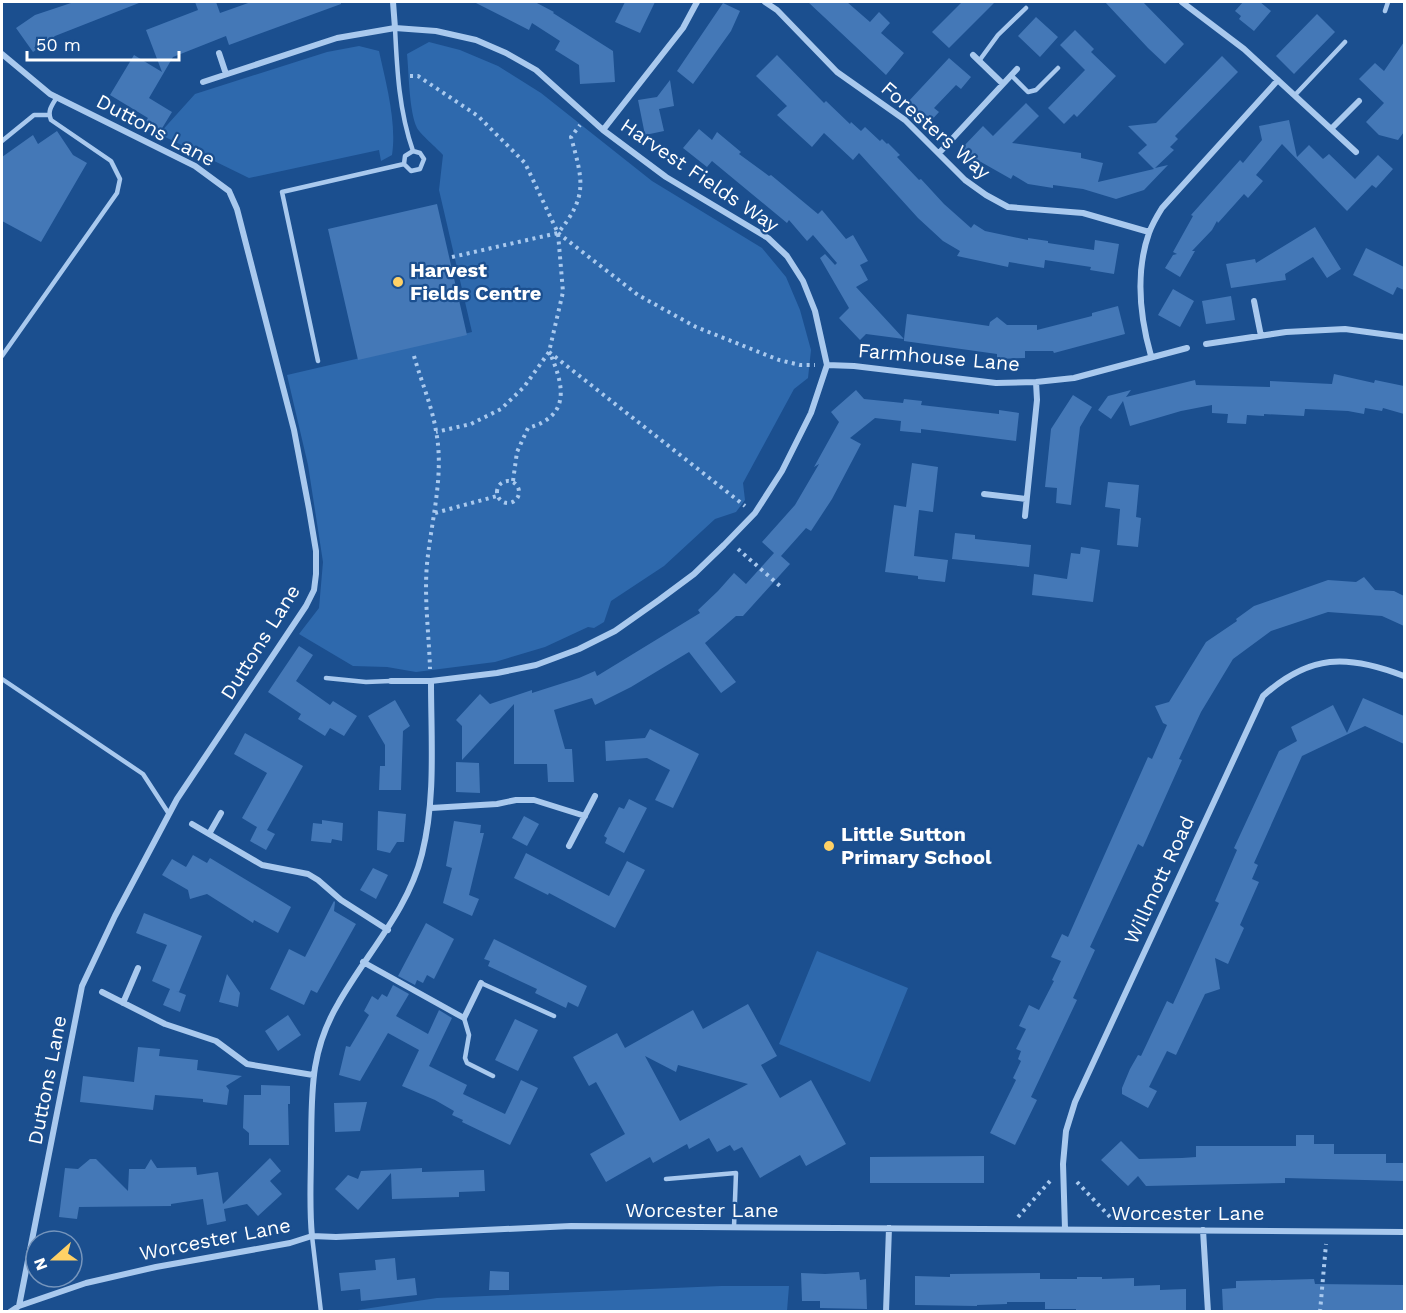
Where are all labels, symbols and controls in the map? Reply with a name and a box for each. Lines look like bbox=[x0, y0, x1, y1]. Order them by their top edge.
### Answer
scale bar bbox=[27, 24, 178, 62]
text: 50 m bbox=[36, 34, 81, 55]
street label: Foresters Way bbox=[876, 76, 996, 184]
street label: Duttons Lane bbox=[92, 89, 220, 171]
street label: Harvest Fields Way bbox=[616, 113, 784, 237]
place label: Harvest Fields Centre bbox=[410, 258, 541, 305]
marker: Harvest Fields Centre bbox=[391, 275, 405, 289]
street label: Farmhouse Lane bbox=[857, 338, 1021, 376]
street label: Duttons Lane bbox=[215, 580, 305, 704]
street label: Willmott Road bbox=[1119, 812, 1199, 948]
place label: Little Sutton Primary School bbox=[841, 822, 992, 869]
marker: Little Sutton Primary School bbox=[822, 839, 836, 853]
street label: Duttons Lane bbox=[23, 1013, 71, 1147]
street label: Worcester Lane bbox=[625, 1198, 779, 1222]
street label: Worcester Lane bbox=[1111, 1201, 1265, 1225]
street label: Worcester Lane bbox=[137, 1213, 293, 1265]
north arrow bbox=[24, 1229, 84, 1289]
text: N bbox=[29, 1255, 51, 1273]

